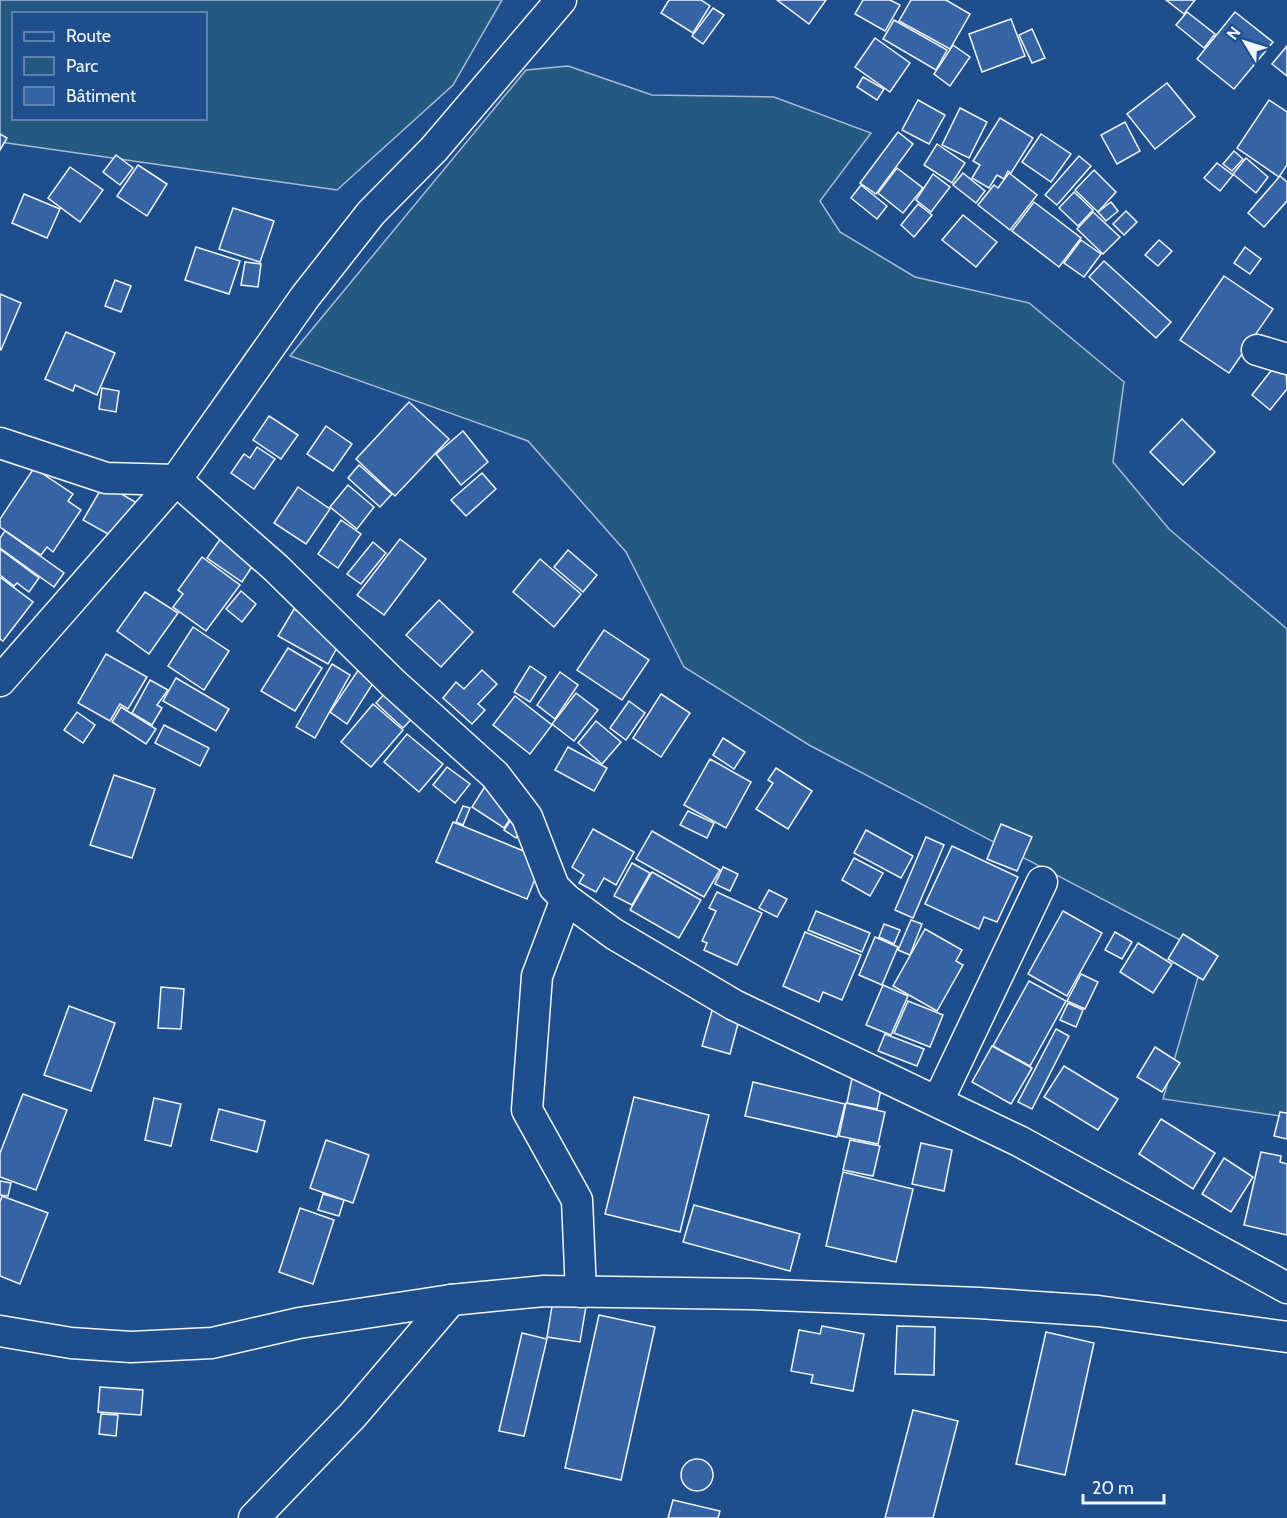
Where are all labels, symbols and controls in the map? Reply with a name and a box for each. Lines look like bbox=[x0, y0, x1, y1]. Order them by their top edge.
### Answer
legend bbox=[12, 12, 207, 120]
north arrow bbox=[1215, 12, 1275, 72]
text: N bbox=[1223, 23, 1245, 43]
text: Route bbox=[66, 25, 111, 47]
text: Parc bbox=[66, 55, 98, 77]
text: Bâtiment bbox=[66, 85, 136, 107]
scale bar bbox=[1083, 1467, 1164, 1505]
text: 20 m bbox=[1092, 1477, 1134, 1499]

